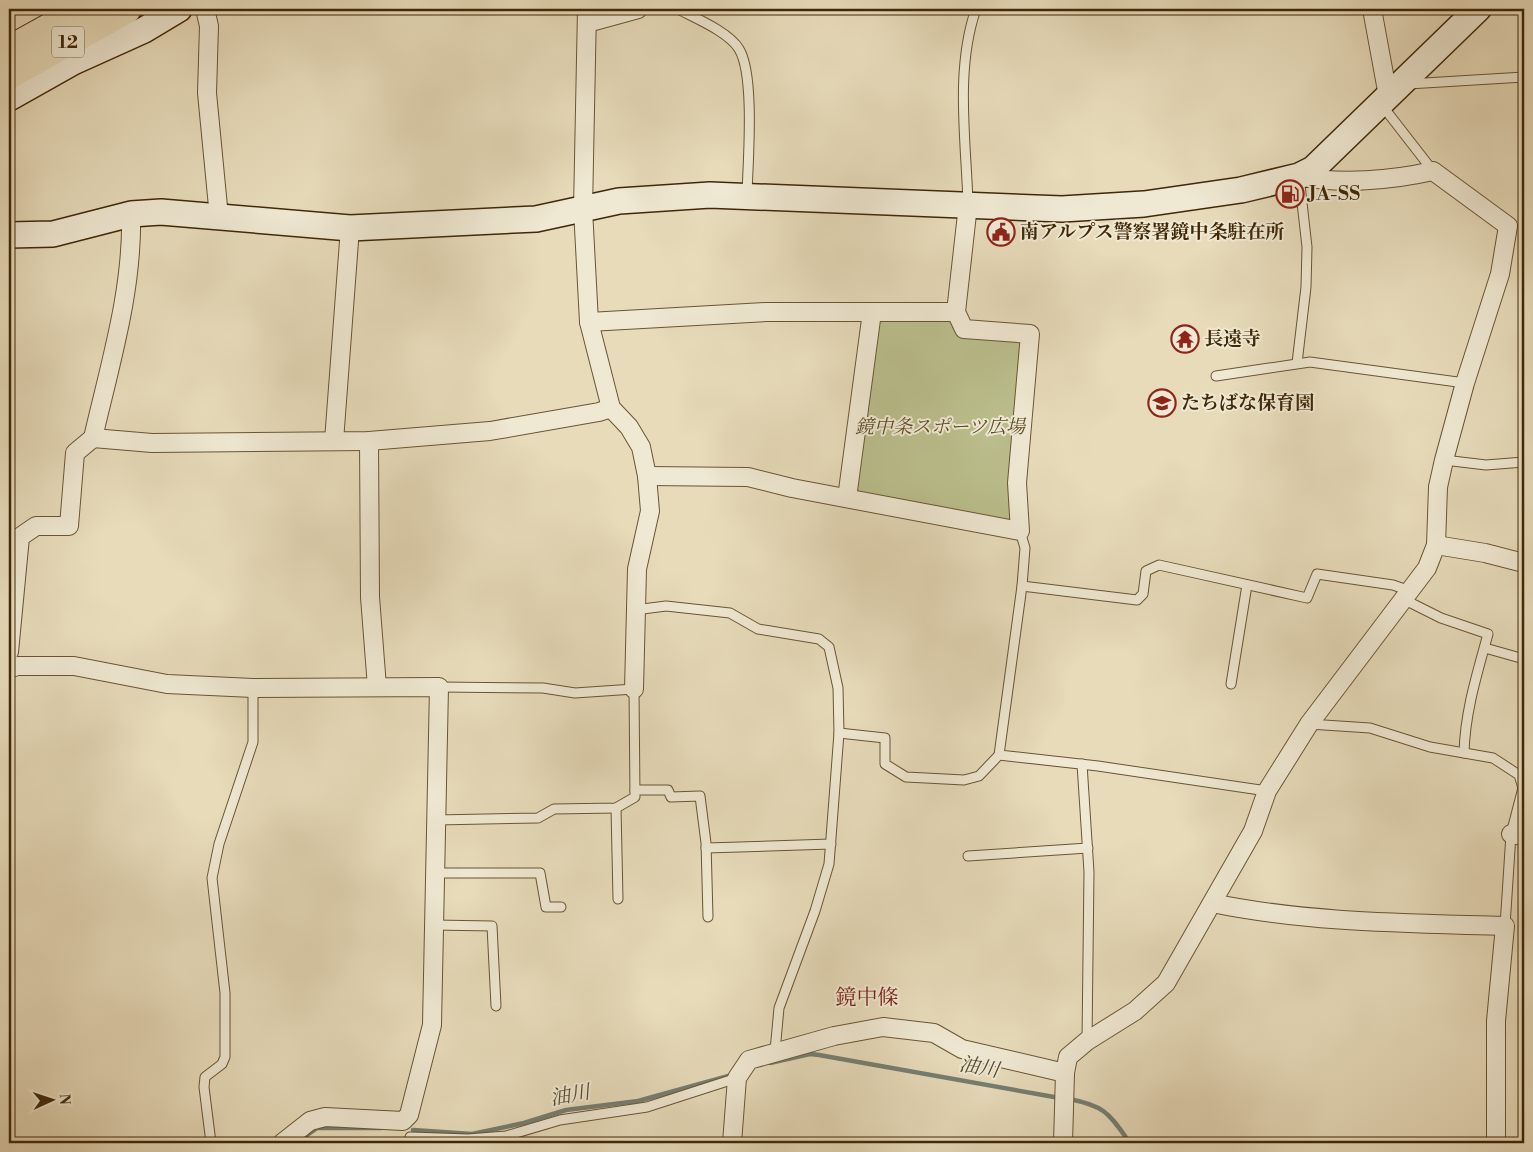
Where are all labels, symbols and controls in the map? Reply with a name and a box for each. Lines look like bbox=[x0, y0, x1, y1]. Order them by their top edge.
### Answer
road number: 12 bbox=[52, 27, 84, 58]
fuel station icon: JA-SS bbox=[1275, 179, 1305, 209]
place label: JA-SS bbox=[1306, 182, 1360, 206]
public building icon: 南アルプス警察署鏡中条駐在所 bbox=[986, 217, 1016, 247]
place label: 南アルプス警察署鏡中条駐在所 bbox=[1020, 220, 1284, 244]
temple icon: 長遠寺 bbox=[1170, 324, 1200, 354]
place label: 長遠寺 bbox=[1204, 327, 1261, 351]
school or university icon: たちばな保育園 bbox=[1147, 388, 1177, 418]
place label: たちばな保育園 bbox=[1181, 391, 1314, 415]
park label: 鏡中条スポーツ広場 bbox=[855, 415, 1027, 439]
district label: 鏡中條 bbox=[836, 985, 899, 1011]
water label: 油川 bbox=[957, 1052, 1003, 1084]
north arrow bbox=[28, 1074, 78, 1124]
water label: 油川 bbox=[548, 1080, 594, 1112]
text: N bbox=[55, 1093, 73, 1105]

